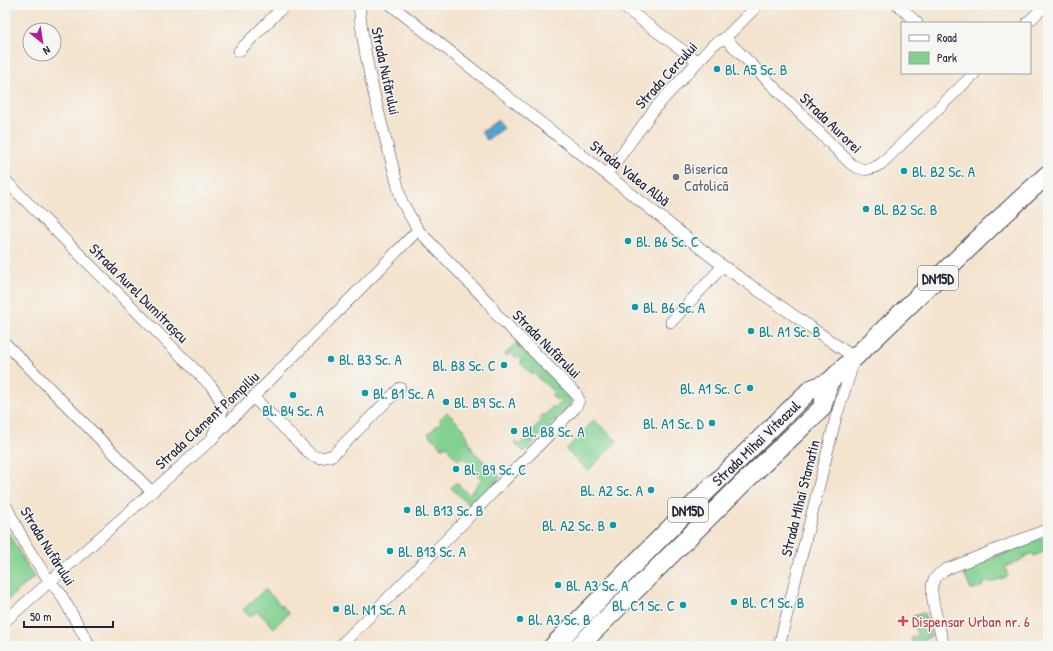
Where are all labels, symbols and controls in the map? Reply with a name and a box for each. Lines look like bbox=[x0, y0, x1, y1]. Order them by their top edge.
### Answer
north arrow bbox=[22, 22, 62, 62]
legend bbox=[901, 22, 1031, 74]
street label: Strada Nufărului bbox=[366, 25, 406, 117]
text: Road bbox=[937, 29, 957, 46]
street label: Strada Cercului bbox=[630, 37, 702, 113]
text: N bbox=[41, 43, 53, 58]
text: Park bbox=[937, 49, 957, 66]
place label: Bl. A5 Sc. B bbox=[725, 59, 787, 80]
marker: Bl. A5 Sc. B bbox=[712, 64, 722, 74]
street label: Strada Aurorei bbox=[795, 88, 867, 158]
street label: Strada Valea Albă bbox=[586, 135, 674, 211]
place label: Biserica Catolică bbox=[684, 158, 728, 196]
place label: Bl. B2 Sc. A bbox=[912, 161, 976, 182]
marker: Bl. B2 Sc. A bbox=[899, 166, 909, 176]
marker: Biserica Catolică bbox=[671, 172, 681, 182]
place label: Bl. B2 Sc. B bbox=[874, 199, 937, 220]
marker: Bl. B2 Sc. B bbox=[861, 204, 871, 214]
place label: Bl. B6 Sc. C bbox=[636, 231, 699, 252]
marker: Bl. B6 Sc. C bbox=[623, 236, 633, 246]
street label: Strada Aurel Dumitrașcu bbox=[85, 239, 193, 347]
road number: DN15D bbox=[918, 266, 958, 290]
place label: Bl. B6 Sc. A bbox=[643, 297, 706, 318]
marker: Bl. B6 Sc. A bbox=[630, 302, 640, 312]
street label: Strada Nufărului bbox=[508, 305, 586, 383]
place label: Bl. A1 Sc. B bbox=[759, 321, 820, 342]
marker: Bl. A1 Sc. B bbox=[746, 326, 756, 336]
place label: Bl. B3 Sc. A bbox=[339, 349, 402, 370]
marker: Bl. B3 Sc. A bbox=[326, 354, 336, 364]
place label: Bl. B8 Sc. C bbox=[433, 355, 496, 376]
marker: Bl. B8 Sc. C bbox=[499, 360, 509, 370]
street label: Strada Clement Pompiliu bbox=[150, 366, 264, 474]
place label: Bl. A1 Sc. C bbox=[680, 378, 742, 399]
place label: Bl. B1 Sc. A bbox=[373, 383, 435, 404]
marker: Bl. A1 Sc. C bbox=[745, 383, 755, 393]
marker: Bl. B1 Sc. A bbox=[360, 388, 370, 398]
marker: Bl. B4 Sc. A bbox=[288, 390, 298, 400]
place label: Bl. B9 Sc. A bbox=[454, 392, 516, 413]
street label: Strada Mihai Viteazul bbox=[707, 395, 805, 491]
marker: Bl. B9 Sc. A bbox=[441, 397, 451, 407]
place label: Bl. B4 Sc. A bbox=[262, 400, 324, 421]
place label: Bl. A1 Sc. D bbox=[643, 413, 705, 434]
marker: Bl. A1 Sc. D bbox=[707, 418, 717, 428]
place label: Bl. B8 Sc. A bbox=[522, 421, 585, 442]
marker: Bl. B8 Sc. A bbox=[509, 426, 519, 436]
street label: Strada Mihai Stamatin bbox=[775, 437, 825, 559]
place label: Bl. B9 Sc. C bbox=[464, 459, 526, 480]
marker: Bl. B9 Sc. C bbox=[451, 464, 461, 474]
place label: Bl. A2 Sc. A bbox=[580, 480, 644, 501]
marker: Bl. A2 Sc. A bbox=[646, 485, 656, 495]
road number: DN15D bbox=[668, 498, 708, 522]
place label: Bl. B13 Sc. B bbox=[415, 500, 483, 521]
street label: Strada Nufărului bbox=[15, 503, 81, 589]
marker: Bl. B13 Sc. B bbox=[402, 505, 412, 515]
place label: Bl. A2 Sc. B bbox=[542, 515, 605, 536]
marker: Bl. A2 Sc. B bbox=[608, 520, 618, 530]
place label: Bl. B13 Sc. A bbox=[398, 541, 467, 562]
marker: Bl. B13 Sc. A bbox=[385, 546, 395, 556]
place label: Bl. A3 Sc. A bbox=[566, 575, 629, 596]
marker: Bl. A3 Sc. A bbox=[553, 580, 563, 590]
place label: Bl. C1 Sc. B bbox=[742, 592, 804, 613]
place label: Bl. C1 Sc. C bbox=[612, 595, 675, 616]
marker: Bl. C1 Sc. B bbox=[729, 597, 739, 607]
place label: Bl. N1 Sc. A bbox=[344, 599, 406, 620]
marker: Bl. C1 Sc. C bbox=[678, 600, 688, 610]
scale bar bbox=[24, 603, 113, 629]
marker: Bl. N1 Sc. A bbox=[331, 604, 341, 614]
text: 50 m bbox=[30, 608, 51, 625]
place label: Bl. A3 Sc. B bbox=[528, 609, 591, 630]
place label: Dispensar Urban nr. 6 bbox=[912, 611, 1030, 632]
marker: Bl. A3 Sc. B bbox=[515, 614, 525, 624]
marker: Dispensar Urban nr. 6 bbox=[897, 615, 909, 627]

